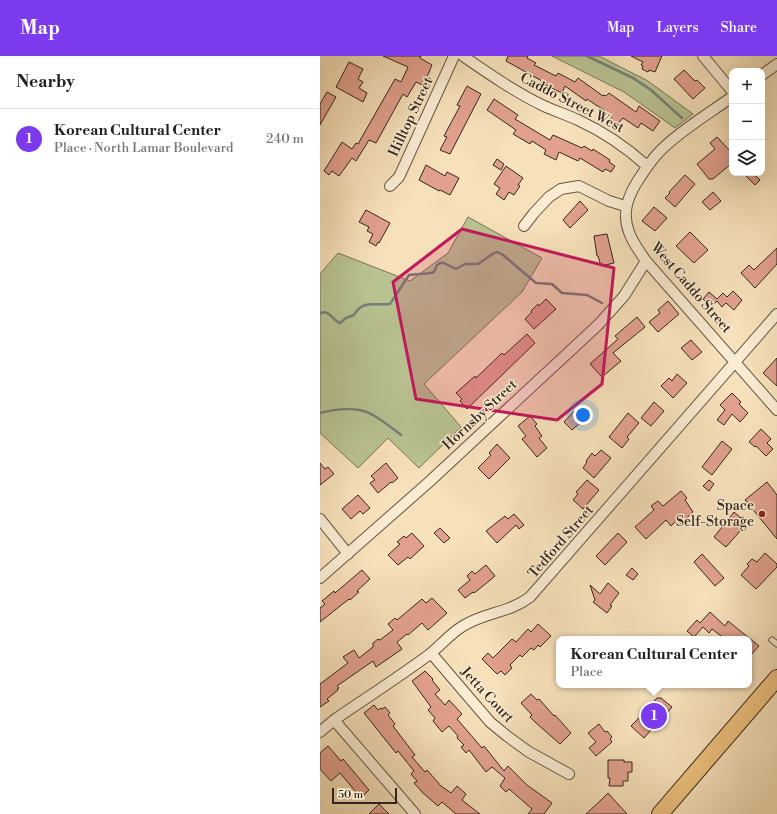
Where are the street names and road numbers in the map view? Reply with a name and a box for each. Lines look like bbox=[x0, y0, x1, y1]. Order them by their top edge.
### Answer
street label: Caddo Street West bbox=[517, 69, 627, 137]
street label: Hilltop Street bbox=[385, 74, 437, 160]
street label: West Caddo Street bbox=[646, 238, 735, 337]
street label: Hornsby Street bbox=[439, 376, 521, 454]
street label: Tedford Street bbox=[524, 502, 598, 582]
street label: Jetta Court bbox=[456, 663, 517, 727]

